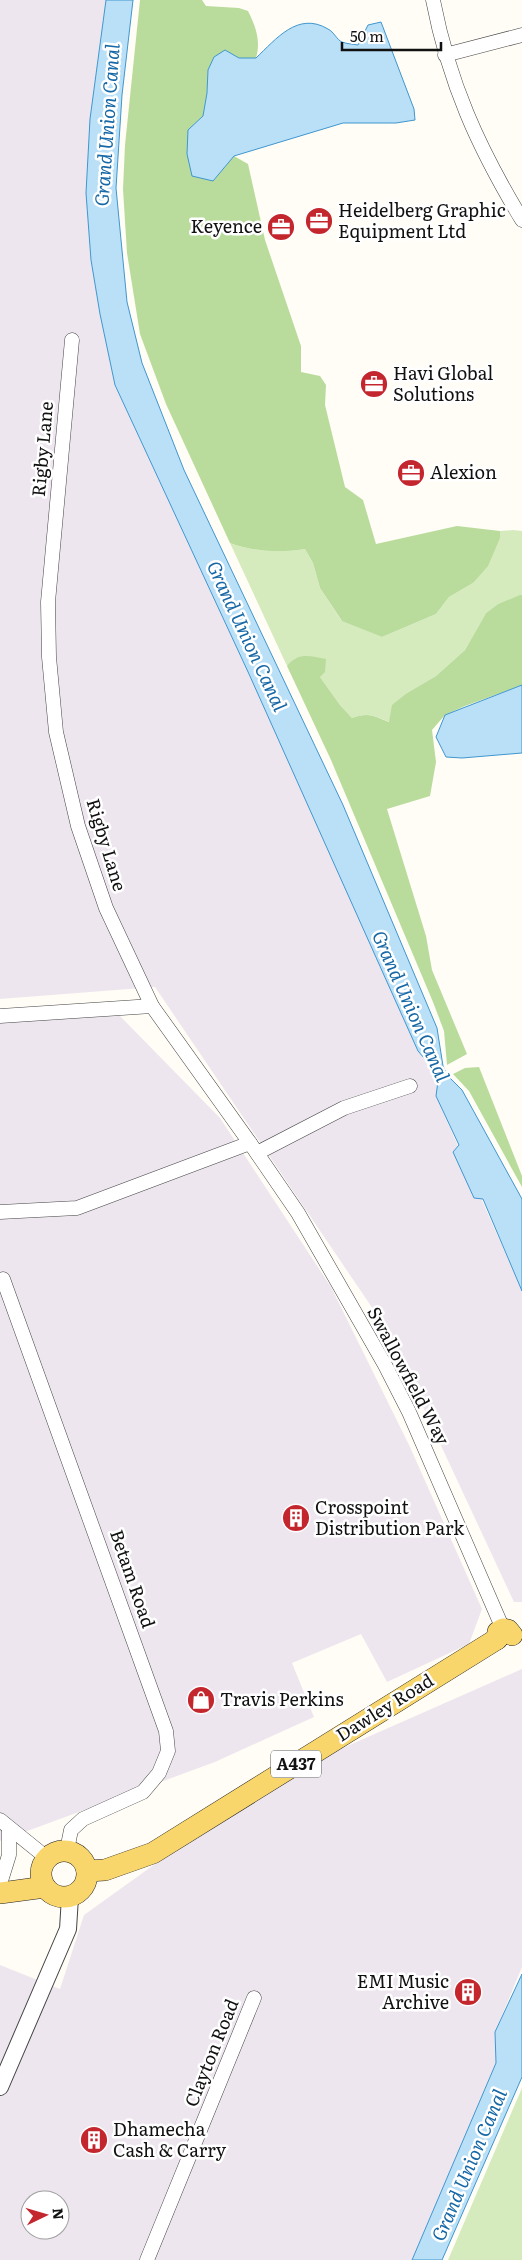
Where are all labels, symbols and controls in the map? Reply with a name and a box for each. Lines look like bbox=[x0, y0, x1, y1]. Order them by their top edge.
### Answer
scale bar bbox=[342, 20, 441, 52]
text: 50 m bbox=[350, 24, 384, 47]
water label: Grand Union Canal bbox=[86, 42, 126, 207]
place label: Heidelberg Graphic Equipment Ltd bbox=[338, 196, 506, 244]
office icon: Heidelberg Graphic Equipment Ltd bbox=[304, 206, 334, 236]
place label: Keyence bbox=[191, 212, 262, 239]
office icon: Keyence bbox=[266, 212, 296, 242]
place label: Havi Global Solutions bbox=[393, 359, 493, 407]
office icon: Havi Global Solutions bbox=[359, 369, 389, 399]
street label: Rigby Lane bbox=[24, 400, 59, 498]
office icon: Alexion bbox=[396, 458, 426, 488]
place label: Alexion bbox=[430, 458, 497, 485]
water label: Grand Union Canal bbox=[201, 556, 295, 716]
street label: Rigby Lane bbox=[81, 795, 134, 894]
water label: Grand Union Canal bbox=[366, 925, 458, 1086]
street label: Swallowfield Way bbox=[362, 1301, 457, 1450]
place label: Crosspoint Distribution Park bbox=[315, 1493, 465, 1541]
building icon: Crosspoint Distribution Park bbox=[281, 1503, 311, 1533]
street label: Betam Road bbox=[104, 1526, 163, 1631]
street label: Dawley Road bbox=[330, 1666, 438, 1747]
shop icon: Travis Perkins bbox=[186, 1685, 216, 1715]
place label: Travis Perkins bbox=[220, 1685, 344, 1712]
road number: A437 bbox=[271, 1750, 321, 1778]
place label: EMI Music Archive bbox=[357, 1967, 449, 2015]
building icon: EMI Music Archive bbox=[453, 1977, 483, 2007]
street label: Clayton Road bbox=[177, 1994, 245, 2110]
water label: Grand Union Canal bbox=[423, 2084, 513, 2245]
place label: Dhamecha Cash & Carry bbox=[113, 2115, 227, 2163]
building icon: Dhamecha Cash & Carry bbox=[79, 2125, 109, 2155]
north arrow bbox=[20, 2190, 70, 2240]
text: N bbox=[48, 2207, 69, 2221]

